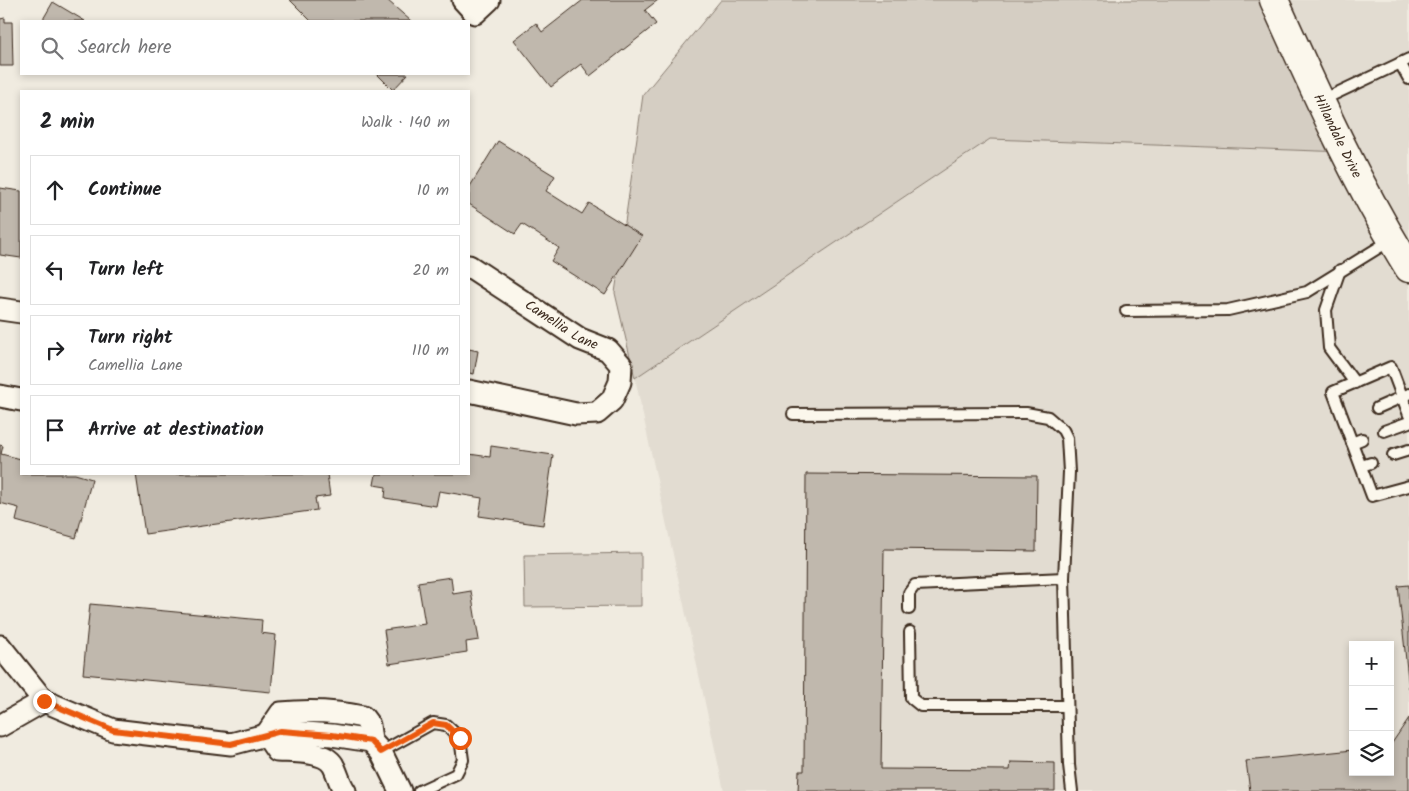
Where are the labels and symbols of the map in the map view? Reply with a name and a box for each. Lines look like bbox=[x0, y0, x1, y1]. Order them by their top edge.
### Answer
street label: Hillandale Drive bbox=[1307, 90, 1368, 183]
street label: Camellia Lane bbox=[520, 294, 602, 356]
route end bbox=[33, 690, 56, 713]
route start bbox=[449, 727, 472, 750]

